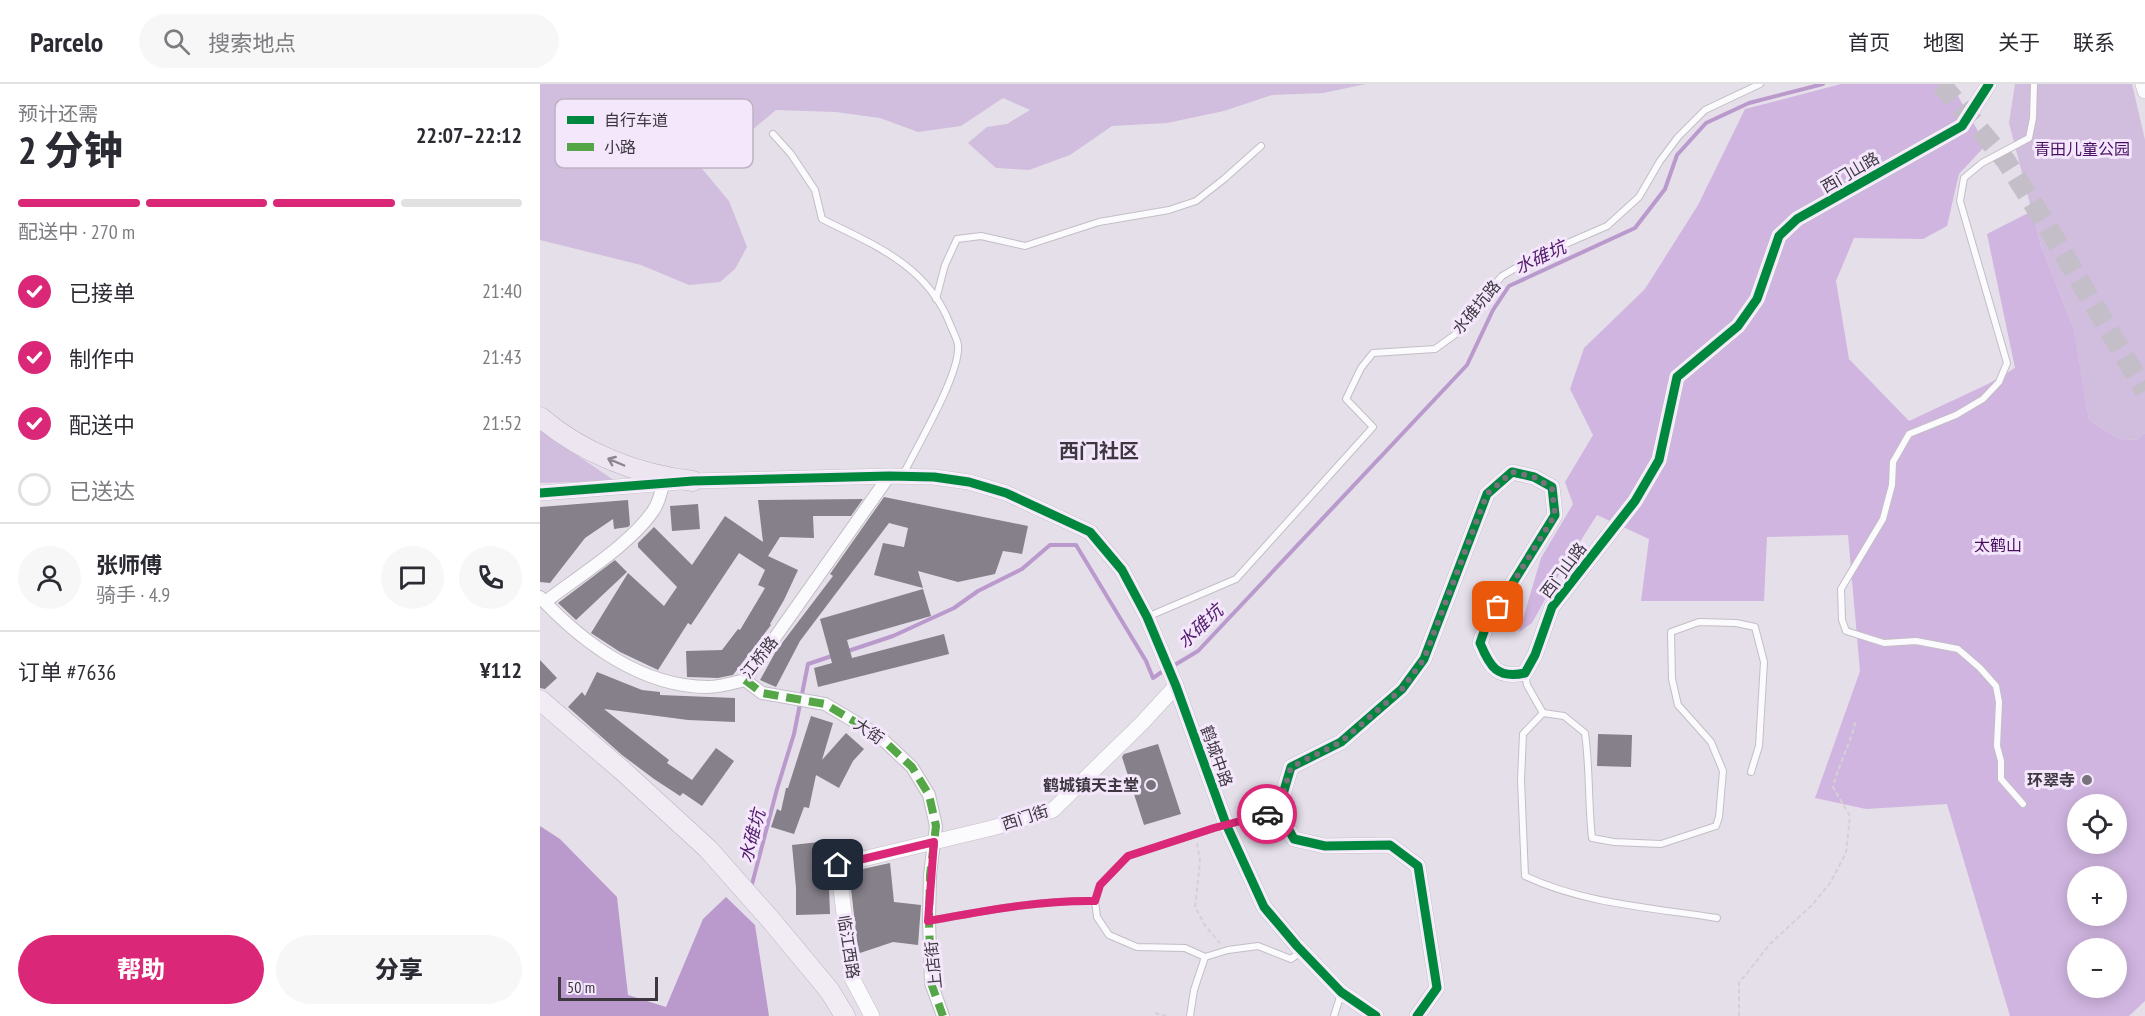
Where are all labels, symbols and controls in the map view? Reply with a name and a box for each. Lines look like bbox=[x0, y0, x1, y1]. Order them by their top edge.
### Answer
search box bbox=[139, 14, 559, 68]
text: Parcelo bbox=[30, 23, 103, 60]
icon: search bbox=[160, 25, 193, 58]
text: 搜索地点 bbox=[208, 29, 296, 57]
text: 首页 bbox=[1848, 29, 1890, 56]
text: 地图 bbox=[1923, 29, 1965, 56]
text: 关于 bbox=[1998, 29, 2040, 56]
text: 联系 bbox=[2073, 29, 2115, 56]
legend bbox=[555, 99, 753, 168]
text: 预计还需 bbox=[18, 101, 98, 127]
text: 自行车道 bbox=[604, 110, 668, 130]
text: 22:07–22:12 bbox=[416, 121, 522, 149]
text: 2 分钟 bbox=[18, 124, 123, 175]
text: 小路 bbox=[604, 137, 636, 157]
park label: 青田儿童公园 bbox=[2034, 139, 2130, 159]
street label: 西门山路 bbox=[1817, 147, 1883, 197]
text: 配送中 · 270 m bbox=[18, 219, 135, 245]
water label: 水碓坑 bbox=[1511, 234, 1572, 279]
icon: check bbox=[18, 275, 51, 308]
street label: 水碓坑路 bbox=[1448, 276, 1504, 338]
text: 21:40 bbox=[482, 278, 522, 304]
text: 已接单 bbox=[69, 279, 135, 307]
icon: check bbox=[18, 341, 51, 374]
text: 21:43 bbox=[482, 344, 522, 370]
text: 制作中 bbox=[69, 345, 135, 373]
icon: check bbox=[18, 407, 51, 440]
text: 21:52 bbox=[482, 410, 522, 436]
text: 配送中 bbox=[69, 411, 135, 439]
district label: 西门社区 bbox=[1059, 438, 1139, 464]
one-way arrow bbox=[608, 455, 626, 467]
text: 已送达 bbox=[69, 477, 135, 505]
park label: 太鹤山 bbox=[1974, 535, 2022, 555]
street label: 西门山路 bbox=[1536, 538, 1590, 602]
button: person bbox=[18, 546, 81, 609]
button: chat bbox=[381, 546, 444, 609]
button: phone bbox=[459, 546, 522, 609]
text: 张师傅 bbox=[96, 551, 162, 579]
pin bbox=[1472, 581, 1523, 632]
text: 骑手 · 4.9 bbox=[96, 582, 170, 608]
icon: bag bbox=[1481, 590, 1514, 623]
water label: 水碓坑 bbox=[1172, 597, 1230, 653]
street label: 江桥路 bbox=[736, 632, 782, 682]
text: ¥112 bbox=[480, 656, 522, 684]
text: 订单 #7636 bbox=[18, 658, 116, 686]
street label: 大街 bbox=[850, 714, 888, 748]
street label: 鹤城中路 bbox=[1197, 723, 1237, 789]
place label: 环翠寺 bbox=[2027, 770, 2075, 790]
marker: 环翠寺 bbox=[2080, 773, 2094, 787]
place label: 鹤城镇天主堂 bbox=[1043, 775, 1139, 795]
marker: 鹤城镇天主堂 bbox=[1144, 778, 1158, 792]
courier bbox=[1237, 784, 1297, 844]
map controls bbox=[2067, 794, 2127, 998]
button: locate bbox=[2067, 794, 2127, 854]
icon: car bbox=[1251, 798, 1284, 831]
street label: 西门街 bbox=[999, 800, 1051, 834]
water label: 水碓坑 bbox=[734, 804, 771, 865]
pin bbox=[812, 839, 863, 890]
icon: home bbox=[821, 848, 854, 881]
button: + bbox=[2067, 866, 2127, 926]
street label: 临江西路 bbox=[834, 914, 864, 980]
button: 帮助 bbox=[18, 935, 264, 1004]
button: 分享 bbox=[276, 935, 522, 1004]
button: − bbox=[2067, 938, 2127, 998]
street label: 上店街 bbox=[921, 940, 945, 990]
scale bar bbox=[558, 974, 658, 1002]
text: 50 m bbox=[567, 977, 595, 997]

